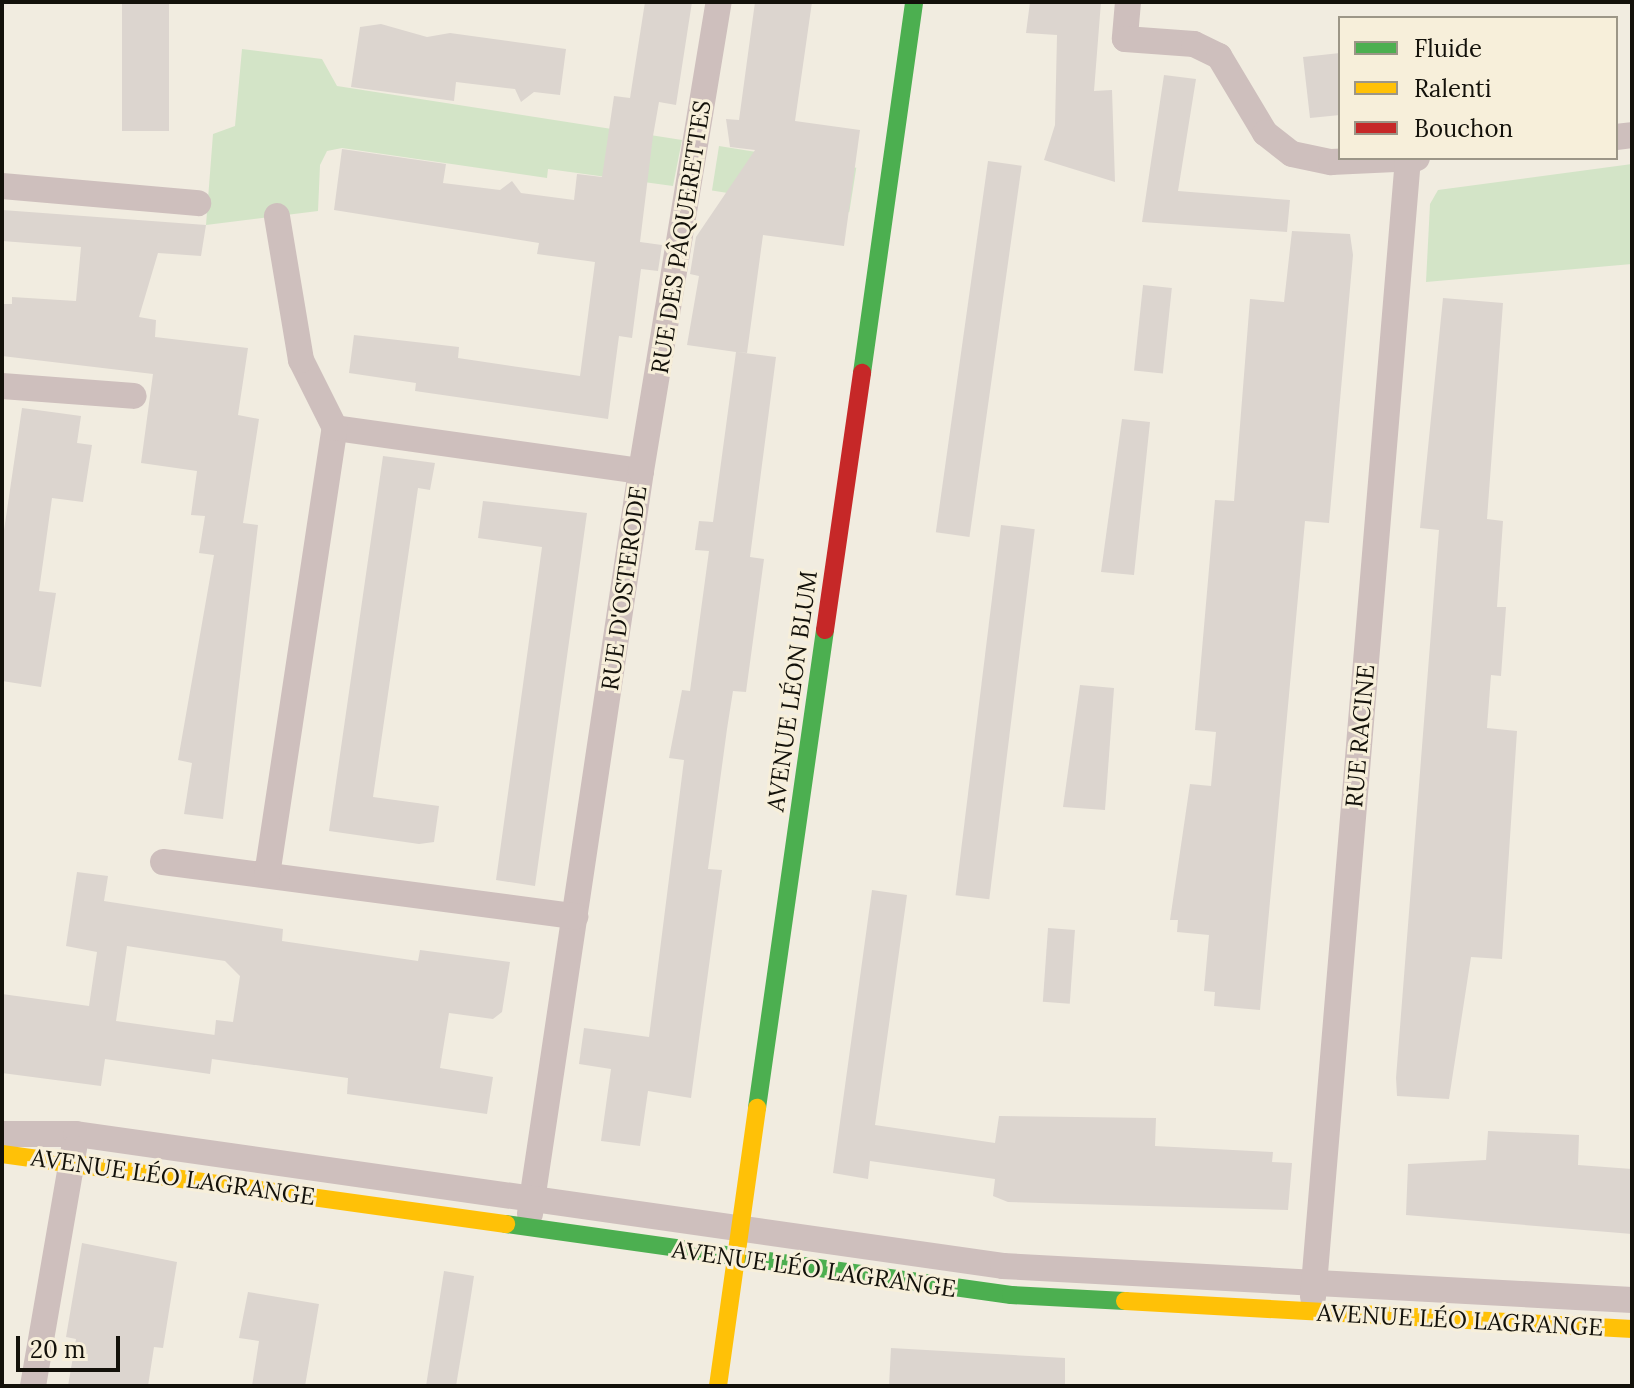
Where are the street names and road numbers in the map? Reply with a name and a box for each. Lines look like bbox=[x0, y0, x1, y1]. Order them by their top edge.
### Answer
street label: RUE DES PÂQUERETTES bbox=[645, 98, 717, 376]
street label: RUE D'OSTERODE bbox=[595, 484, 653, 692]
street label: AVENUE LÉON BLUM bbox=[761, 569, 823, 813]
street label: RUE RACINE bbox=[1339, 663, 1381, 809]
street label: AVENUE LÉO LAGRANGE bbox=[29, 1143, 317, 1211]
street label: AVENUE LÉO LAGRANGE bbox=[670, 1235, 958, 1303]
street label: AVENUE LÉO LAGRANGE bbox=[1316, 1298, 1604, 1342]

